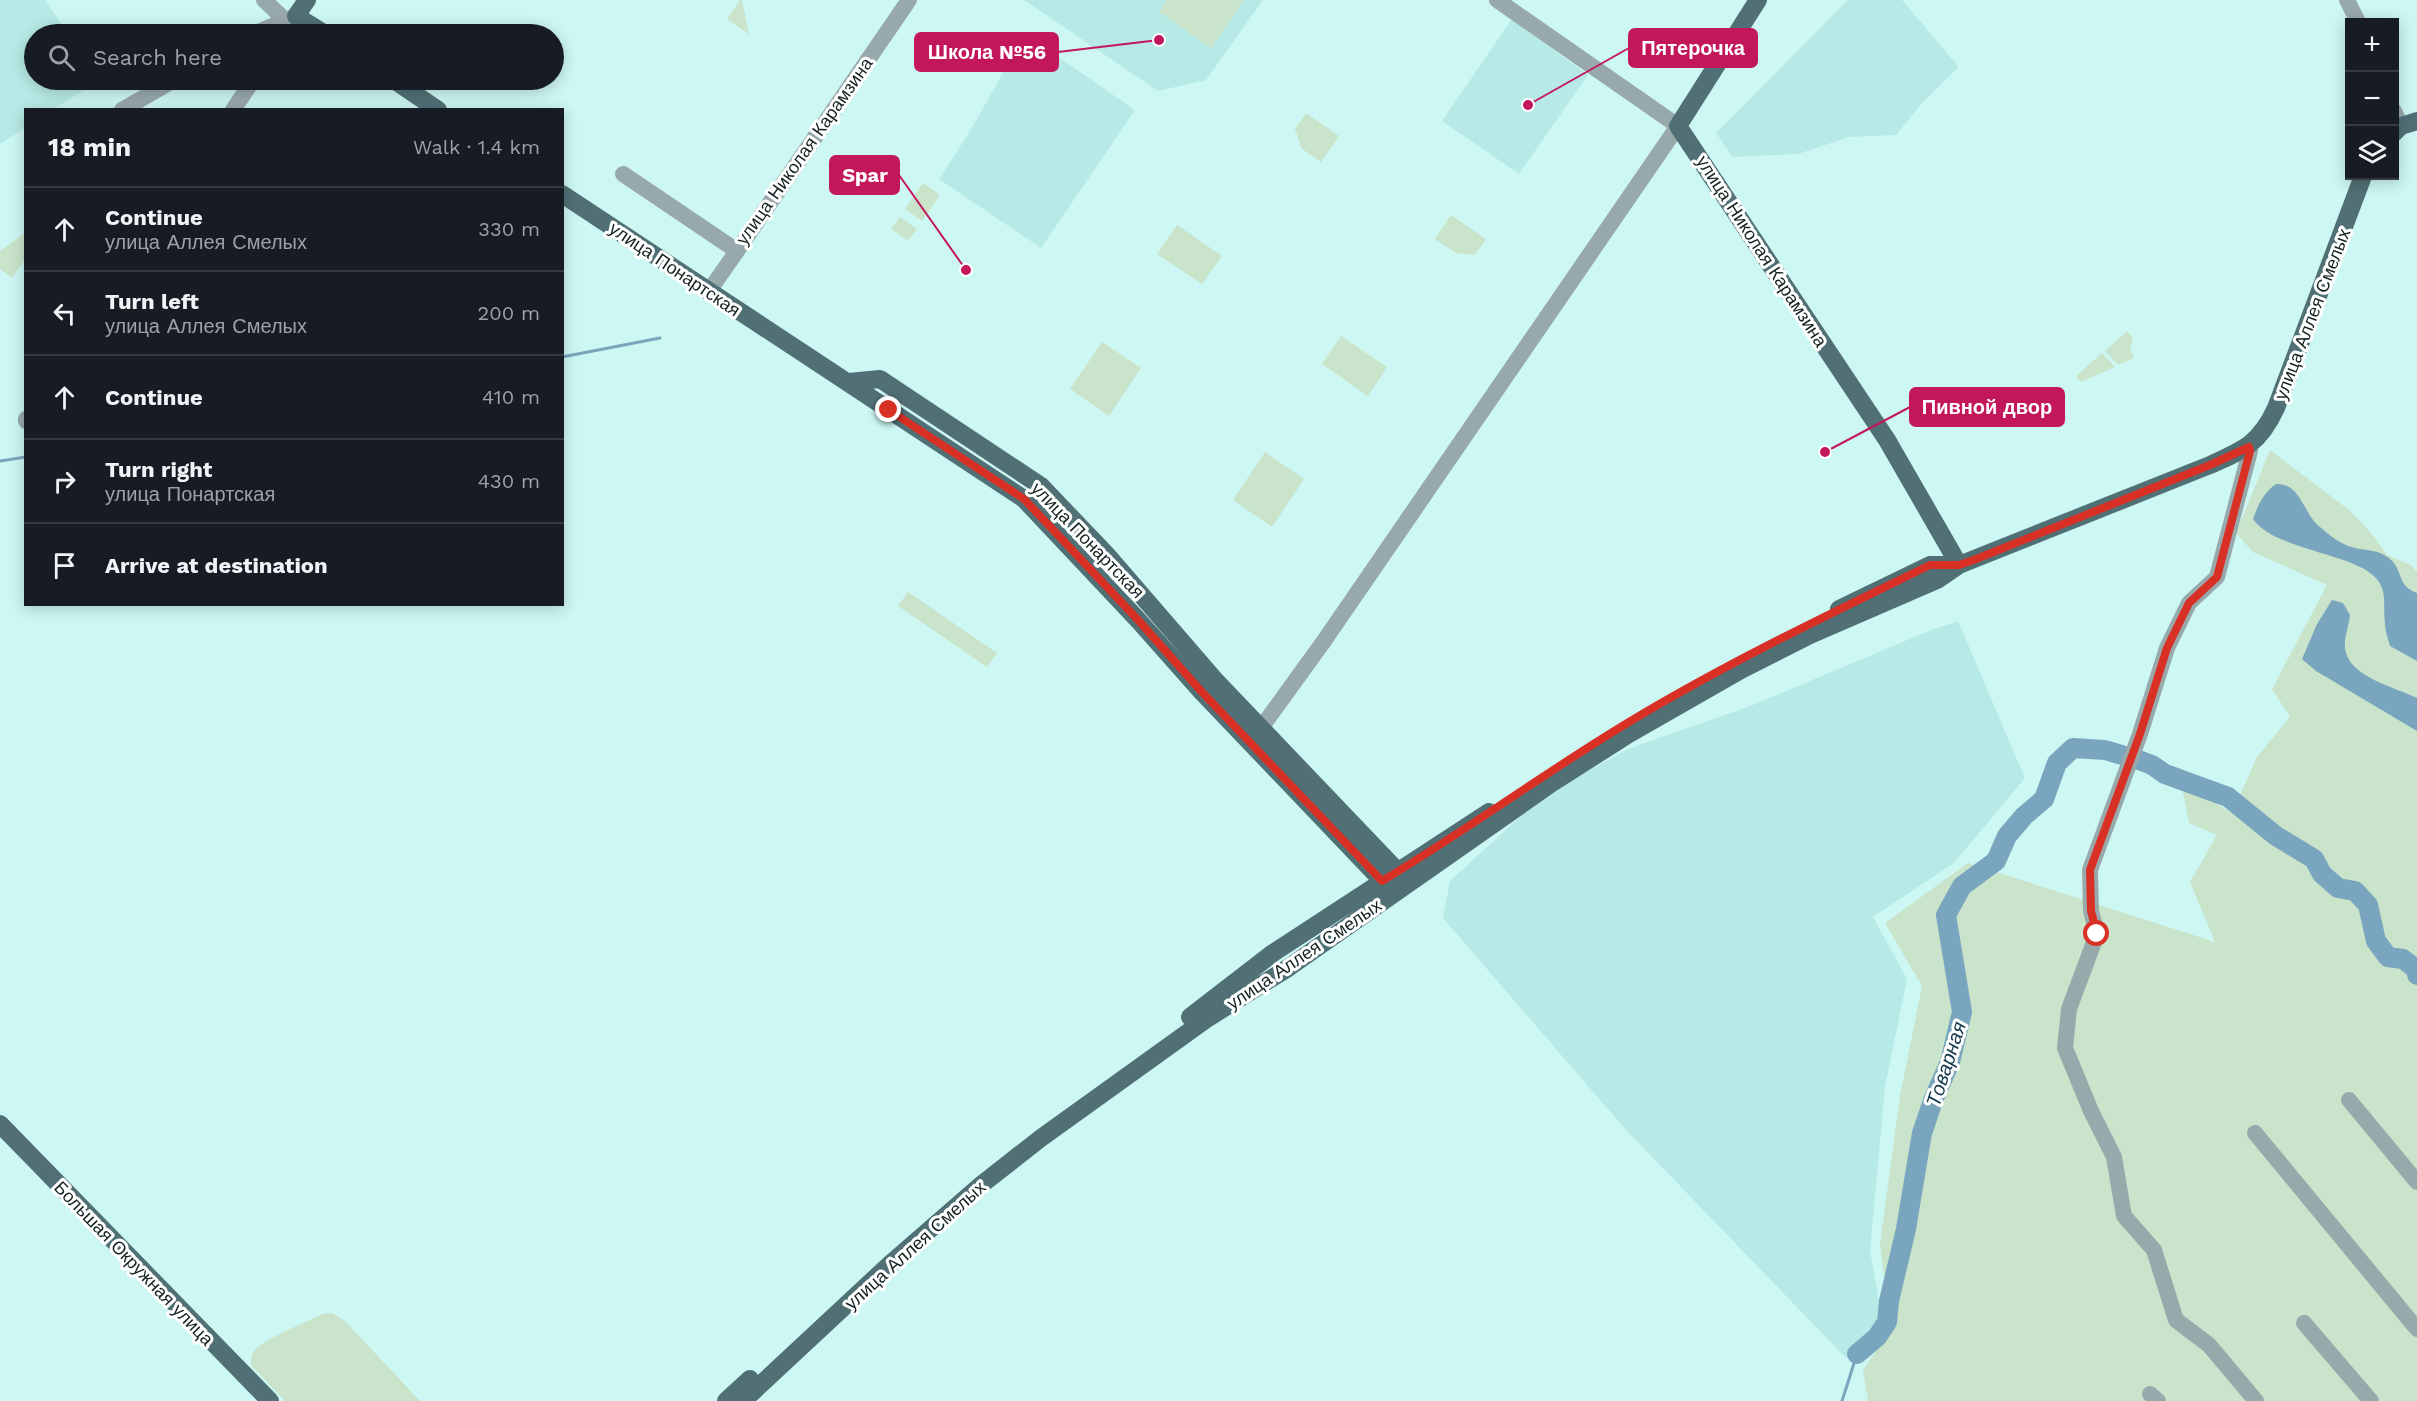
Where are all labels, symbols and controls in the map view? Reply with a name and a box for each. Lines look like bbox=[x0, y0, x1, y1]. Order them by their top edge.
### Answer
map controls bbox=[2345, 18, 2399, 180]
button: + bbox=[2345, 18, 2399, 72]
search box bbox=[24, 24, 564, 90]
callout: Пятерочка bbox=[1629, 29, 1757, 67]
callout: Школа №56 bbox=[915, 33, 1058, 71]
text: Пятерочка bbox=[1641, 36, 1746, 60]
text: Школа №56 bbox=[928, 40, 1046, 64]
icon: search bbox=[45, 41, 78, 74]
text: Search here bbox=[93, 45, 222, 70]
street label: улица Николая Карамзина bbox=[731, 53, 877, 249]
button: − bbox=[2345, 72, 2399, 126]
button: layers bbox=[2345, 126, 2399, 180]
text: 18 min bbox=[48, 132, 131, 162]
text: Walk · 1.4 km bbox=[413, 135, 540, 159]
street label: улица Николая Карамзина bbox=[1692, 151, 1832, 351]
callout: Spar bbox=[830, 156, 899, 194]
text: Spar bbox=[842, 163, 888, 187]
text: Continue bbox=[105, 205, 203, 230]
icon: ahead bbox=[48, 213, 81, 246]
text: 330 m bbox=[478, 217, 540, 241]
street label: улица Понартская bbox=[606, 217, 744, 321]
street label: улица Аллея Смелых bbox=[2270, 225, 2354, 403]
text: улица Аллея Смелых bbox=[105, 230, 307, 254]
text: Turn left bbox=[105, 289, 199, 314]
icon: left bbox=[48, 297, 81, 330]
text: 200 m bbox=[478, 301, 540, 325]
text: улица Аллея Смелых bbox=[105, 314, 307, 338]
icon: ahead bbox=[48, 381, 81, 414]
text: Continue bbox=[105, 385, 203, 410]
text: 410 m bbox=[482, 385, 540, 409]
callout: Пивной двор bbox=[1910, 388, 2064, 426]
text: Пивной двор bbox=[1922, 395, 2052, 419]
route end bbox=[875, 396, 901, 422]
text: Turn right bbox=[105, 457, 212, 482]
icon: right bbox=[48, 465, 81, 498]
text: 430 m bbox=[478, 469, 540, 493]
street label: улица Понартская bbox=[1027, 478, 1149, 602]
text: улица Понартская bbox=[105, 482, 275, 506]
icon: arrive bbox=[48, 549, 81, 582]
text: Arrive at destination bbox=[105, 553, 328, 578]
street label: улица Аллея Смелых bbox=[1223, 894, 1385, 1014]
route start bbox=[2083, 920, 2109, 946]
water label: Товарная bbox=[1921, 1018, 1971, 1109]
street label: улица Аллея Смелых bbox=[840, 1176, 990, 1314]
street label: Большая Окружная улица bbox=[50, 1177, 219, 1350]

